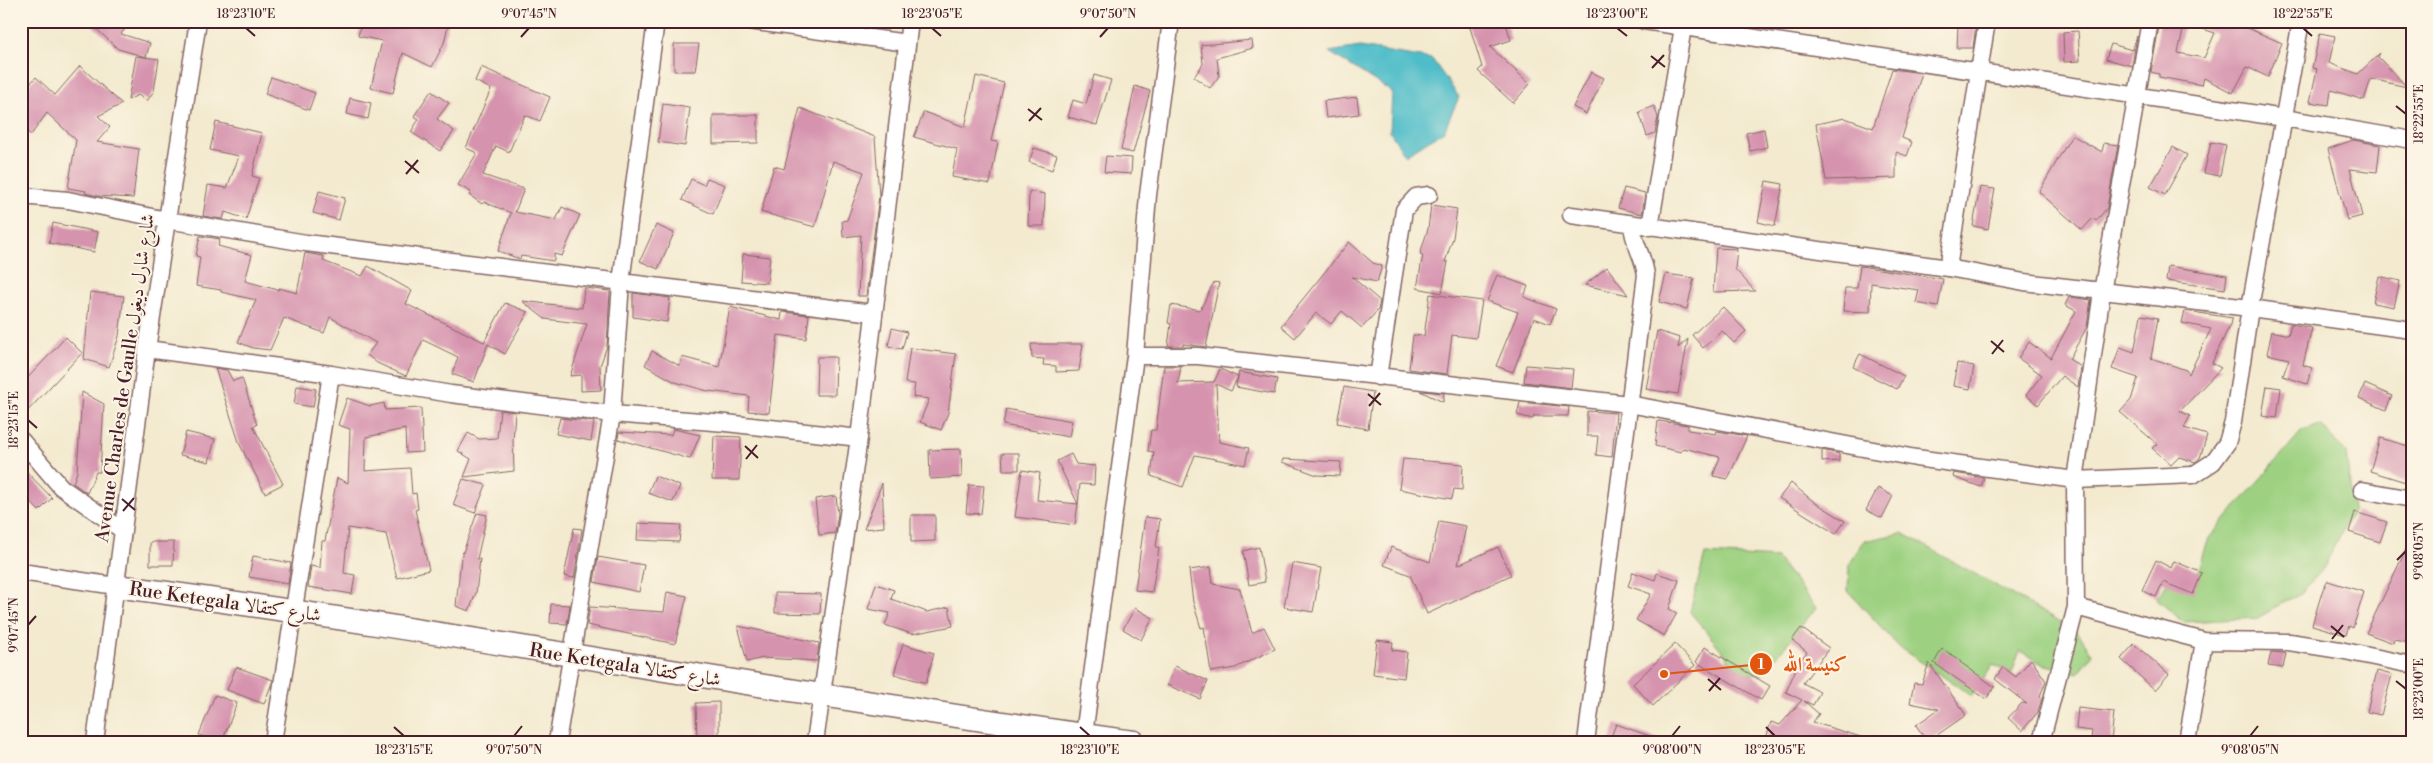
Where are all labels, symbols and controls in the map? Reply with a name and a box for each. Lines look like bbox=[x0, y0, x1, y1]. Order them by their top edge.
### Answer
text: 18°23'10"E bbox=[217, 7, 275, 22]
text: 9°07'45"N bbox=[501, 7, 557, 22]
text: 18°23'05"E bbox=[902, 7, 962, 22]
text: 9°07'50"N bbox=[1080, 7, 1136, 22]
text: 18°23'00"E bbox=[1586, 7, 1648, 22]
text: 18°22'55"E bbox=[2273, 7, 2333, 22]
text: 18°22'55"E bbox=[2412, 84, 2427, 144]
street label: Avenue Charles de Gaulle شارع شارل ديغول bbox=[90, 212, 163, 545]
text: 18°23'15"E bbox=[7, 391, 22, 449]
text: 9°08'05"N bbox=[2412, 522, 2427, 580]
street label: Rue Ketegala شارع كتقالا bbox=[127, 577, 322, 630]
text: 9°07'45"N bbox=[7, 597, 22, 653]
street label: Rue Ketegala شارع كتقالا bbox=[527, 638, 722, 695]
callout: كنيسة الله bbox=[1748, 646, 1857, 681]
text: كنيسة الله bbox=[1783, 648, 1847, 678]
text: 1 bbox=[1757, 655, 1765, 674]
text: 18°23'00"E bbox=[2412, 658, 2427, 720]
text: 18°23'15"E bbox=[375, 743, 433, 758]
text: 9°07'50"N bbox=[486, 743, 542, 758]
text: 18°23'10"E bbox=[1061, 743, 1119, 758]
text: 9°08'00"N bbox=[1642, 743, 1702, 758]
text: 18°23'05"E bbox=[1745, 743, 1805, 758]
text: 9°08'05"N bbox=[2221, 743, 2279, 758]

